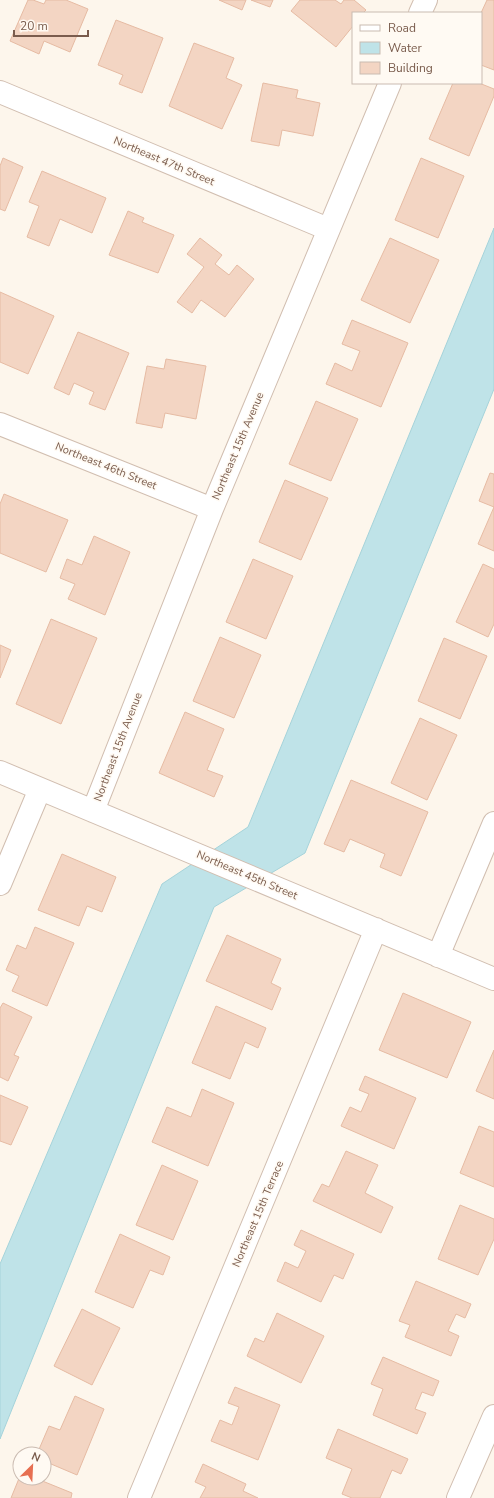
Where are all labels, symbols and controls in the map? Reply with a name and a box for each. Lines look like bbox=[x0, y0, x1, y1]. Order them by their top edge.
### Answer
scale bar bbox=[14, 12, 88, 38]
legend bbox=[352, 12, 482, 84]
text: 20 m bbox=[20, 18, 48, 34]
text: Road bbox=[388, 20, 416, 36]
text: Water bbox=[388, 40, 422, 56]
text: Building bbox=[388, 60, 433, 76]
street label: Northeast 47th Street bbox=[111, 133, 217, 189]
street label: Northeast 15th Avenue bbox=[208, 390, 268, 502]
street label: Northeast 46th Street bbox=[53, 439, 159, 493]
street label: Northeast 15th Avenue bbox=[90, 690, 146, 804]
street label: Northeast 45th Street bbox=[194, 847, 300, 903]
street label: Northeast 15th Terrace bbox=[229, 1158, 287, 1270]
north arrow bbox=[12, 1446, 52, 1486]
text: N bbox=[29, 1449, 43, 1466]

